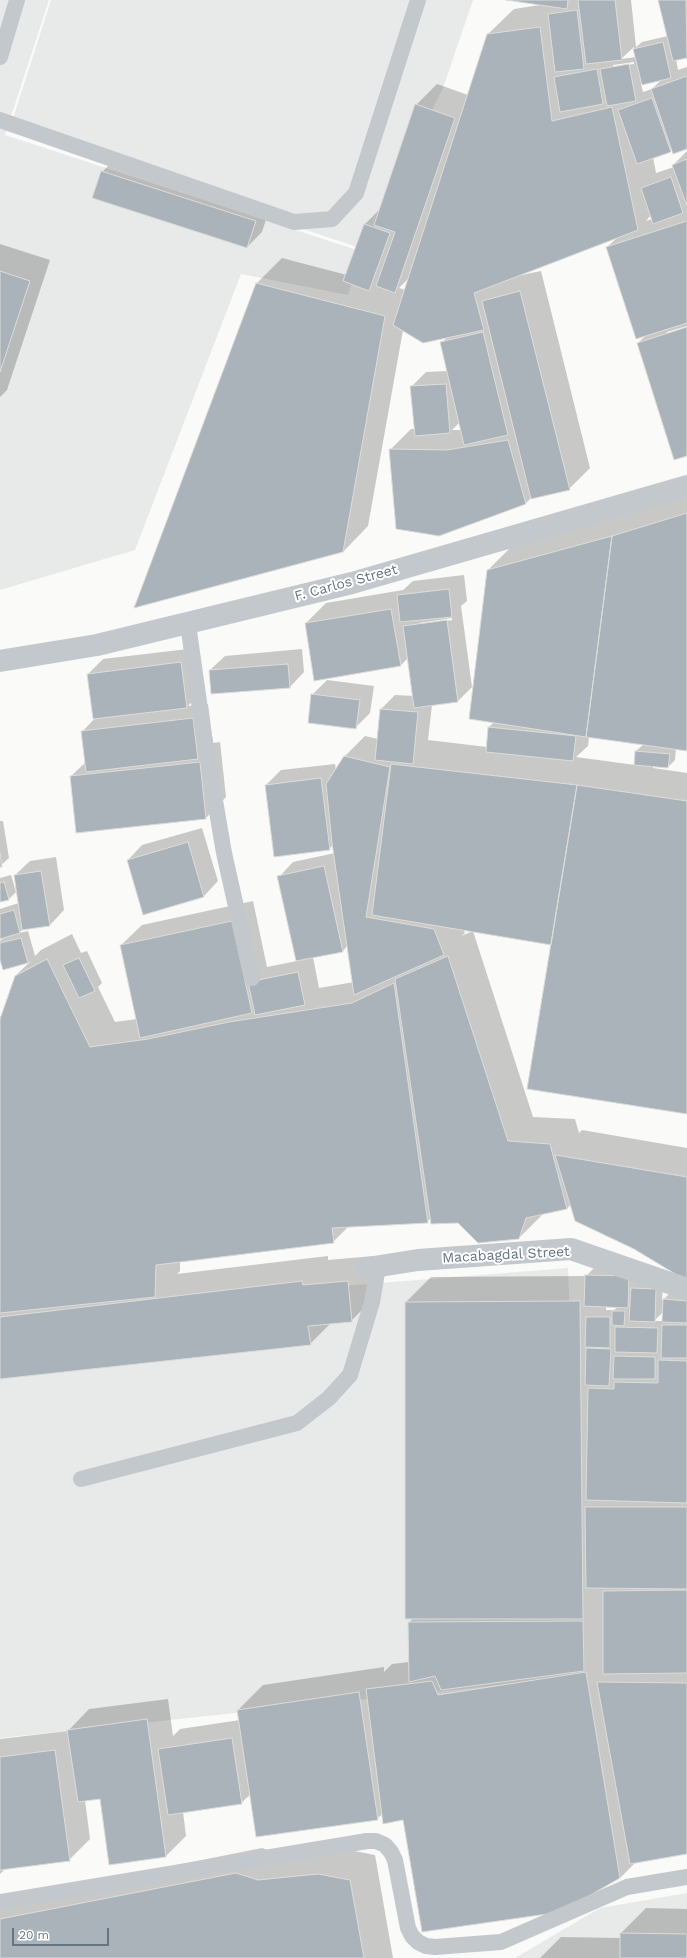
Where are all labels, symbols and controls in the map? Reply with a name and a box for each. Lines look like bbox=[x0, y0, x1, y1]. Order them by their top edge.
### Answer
street label: F. Carlos Street bbox=[293, 561, 399, 605]
street label: Macabagdal Street bbox=[442, 1243, 570, 1267]
scale bar bbox=[14, 1920, 111, 1946]
text: 20 m bbox=[19, 1928, 49, 1942]

